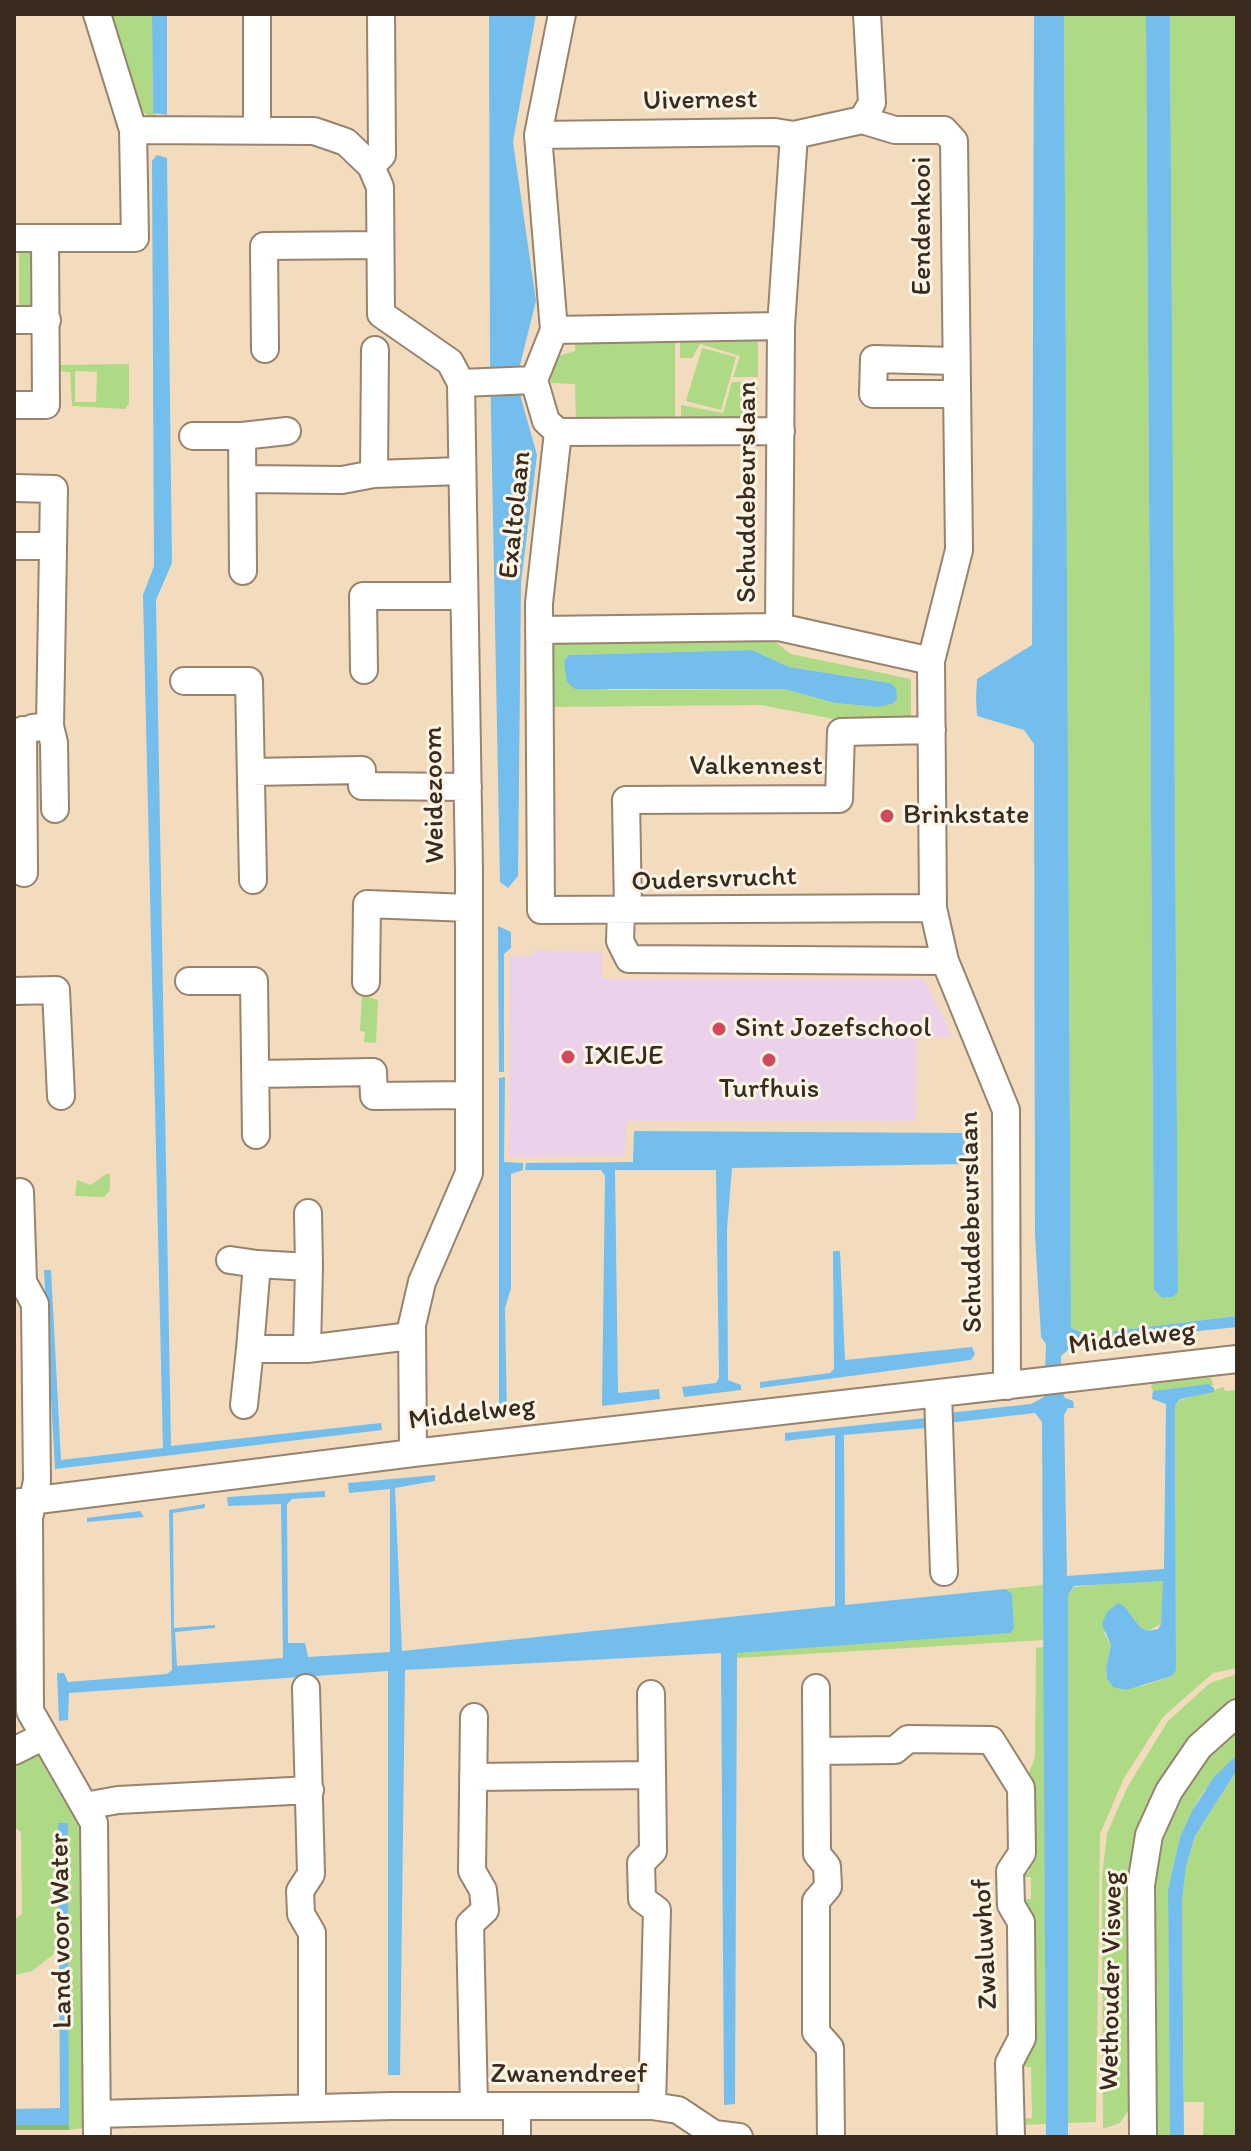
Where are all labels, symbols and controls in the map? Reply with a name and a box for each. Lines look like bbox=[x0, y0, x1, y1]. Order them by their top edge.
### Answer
street label: Uivernest bbox=[642, 83, 758, 119]
street label: Eendenkooi bbox=[906, 157, 940, 295]
street label: Schuddebeurslaan bbox=[731, 381, 765, 603]
street label: Exaltolaan bbox=[493, 450, 539, 580]
street label: Weidezoom bbox=[417, 726, 453, 864]
street label: Valkennest bbox=[689, 750, 823, 784]
place label: Brinkstate bbox=[903, 799, 1030, 833]
marker: Brinkstate bbox=[878, 807, 896, 825]
street label: Oudersvrucht bbox=[631, 860, 797, 900]
place label: Sint Jozefschool bbox=[735, 1012, 931, 1046]
marker: Sint Jozefschool bbox=[710, 1020, 728, 1038]
place label: IXIEJE bbox=[584, 1040, 663, 1074]
marker: IXIEJE bbox=[559, 1048, 577, 1066]
marker: Turfhuis bbox=[760, 1051, 778, 1069]
place label: Turfhuis bbox=[719, 1073, 819, 1107]
street label: Schuddebeurslaan bbox=[953, 1111, 991, 1333]
street label: Middelweg bbox=[1067, 1315, 1197, 1363]
street label: Middelweg bbox=[407, 1390, 537, 1438]
street label: Land voor Water bbox=[43, 1833, 81, 2029]
street label: Wethouder Visweg bbox=[1093, 1871, 1131, 2091]
street label: Zwaluwhof bbox=[966, 1877, 1006, 2011]
street label: Zwanendreef bbox=[491, 2058, 647, 2092]

